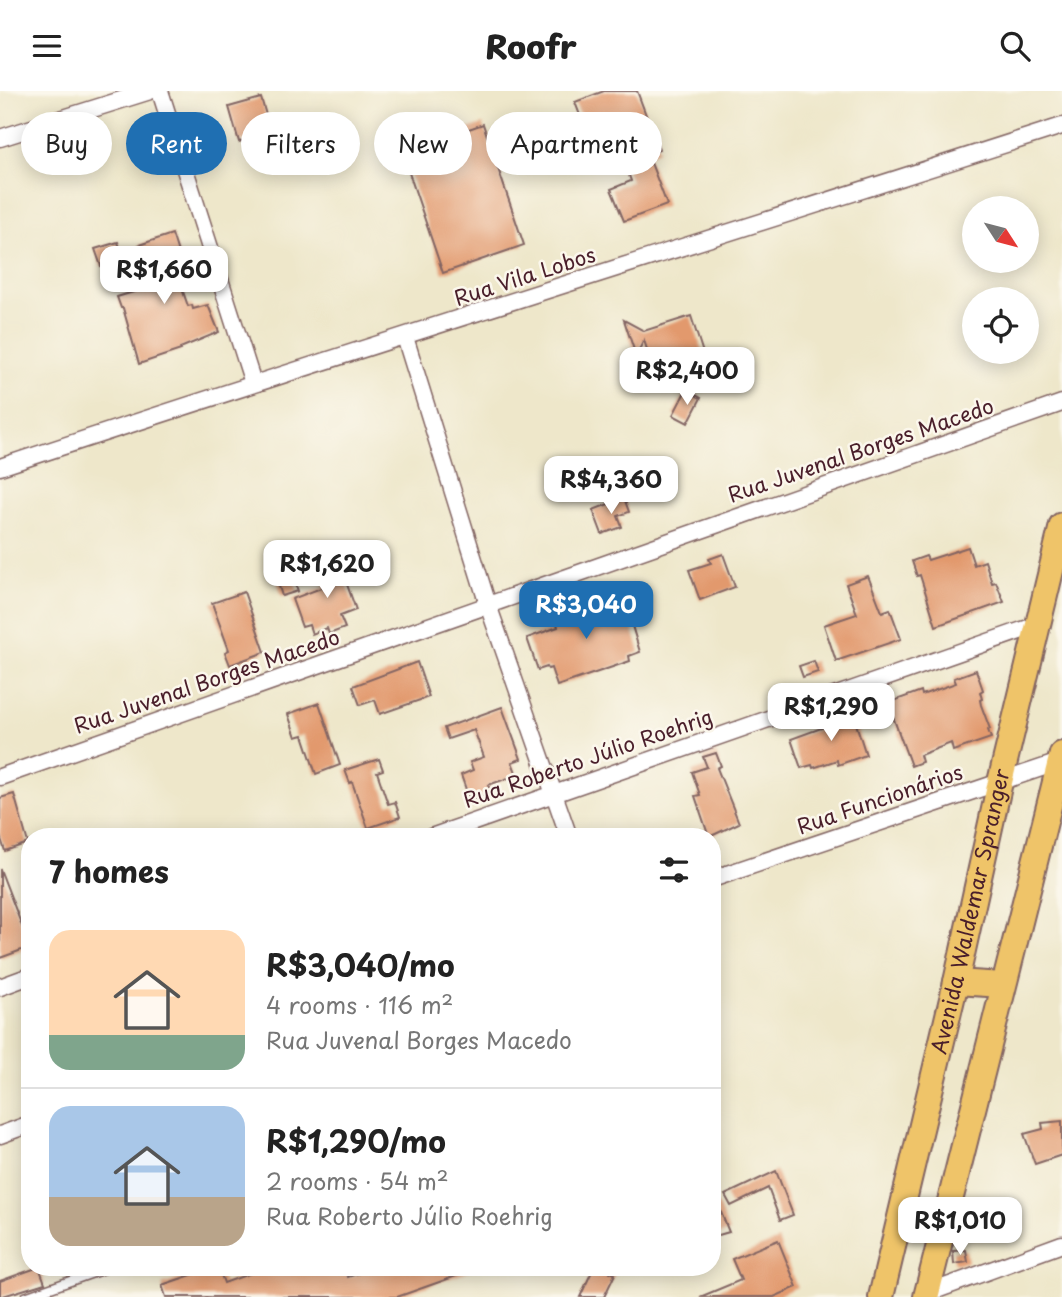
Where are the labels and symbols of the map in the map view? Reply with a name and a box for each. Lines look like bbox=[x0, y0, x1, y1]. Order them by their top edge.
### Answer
north arrow bbox=[962, 196, 1040, 273]
street label: Rua Vila Lobos bbox=[450, 237, 599, 313]
pin: R$1,660 bbox=[99, 247, 229, 306]
pin: R$2,400 bbox=[622, 347, 752, 407]
street label: Rua Juvenal Borges Macedo bbox=[723, 389, 998, 510]
pin: R$4,360 bbox=[546, 457, 676, 516]
pin: R$1,620 bbox=[262, 540, 392, 600]
pin: R$3,040 bbox=[521, 581, 651, 641]
street label: Rua Juvenal Borges Macedo bbox=[69, 620, 344, 741]
pin: R$1,290 bbox=[766, 683, 896, 743]
street label: Rua Roberto Júlio Roehrig bbox=[458, 699, 716, 815]
street label: Rua Funcionários bbox=[792, 755, 967, 841]
street label: Avenida Waldemar Spranger bbox=[921, 765, 1017, 1057]
pin: R$1,010 bbox=[895, 1197, 1025, 1257]

